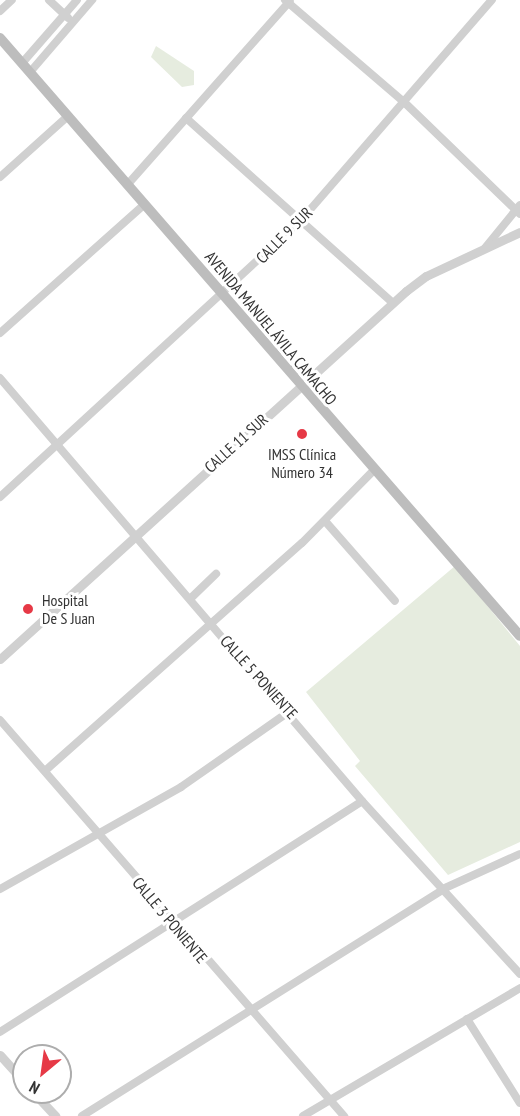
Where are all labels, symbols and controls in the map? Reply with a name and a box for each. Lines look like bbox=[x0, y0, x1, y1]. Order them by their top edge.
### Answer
street label: CALLE 9 SUR bbox=[252, 203, 316, 267]
street label: AVENIDA MANUEL ÁVILA CAMACHO bbox=[200, 247, 342, 409]
street label: CALLE 11 SUR bbox=[200, 410, 272, 476]
marker: IMSS Clínica Número 34 bbox=[293, 425, 311, 443]
place label: IMSS Clínica Número 34 bbox=[268, 444, 336, 482]
place label: Hospital De S Juan bbox=[42, 590, 95, 628]
marker: Hospital De S Juan bbox=[19, 600, 37, 618]
street label: CALLE 5 PONIENTE bbox=[216, 631, 302, 723]
street label: CALLE 3 PONIENTE bbox=[129, 873, 211, 967]
north arrow bbox=[12, 1044, 72, 1104]
text: N bbox=[26, 1077, 43, 1099]

